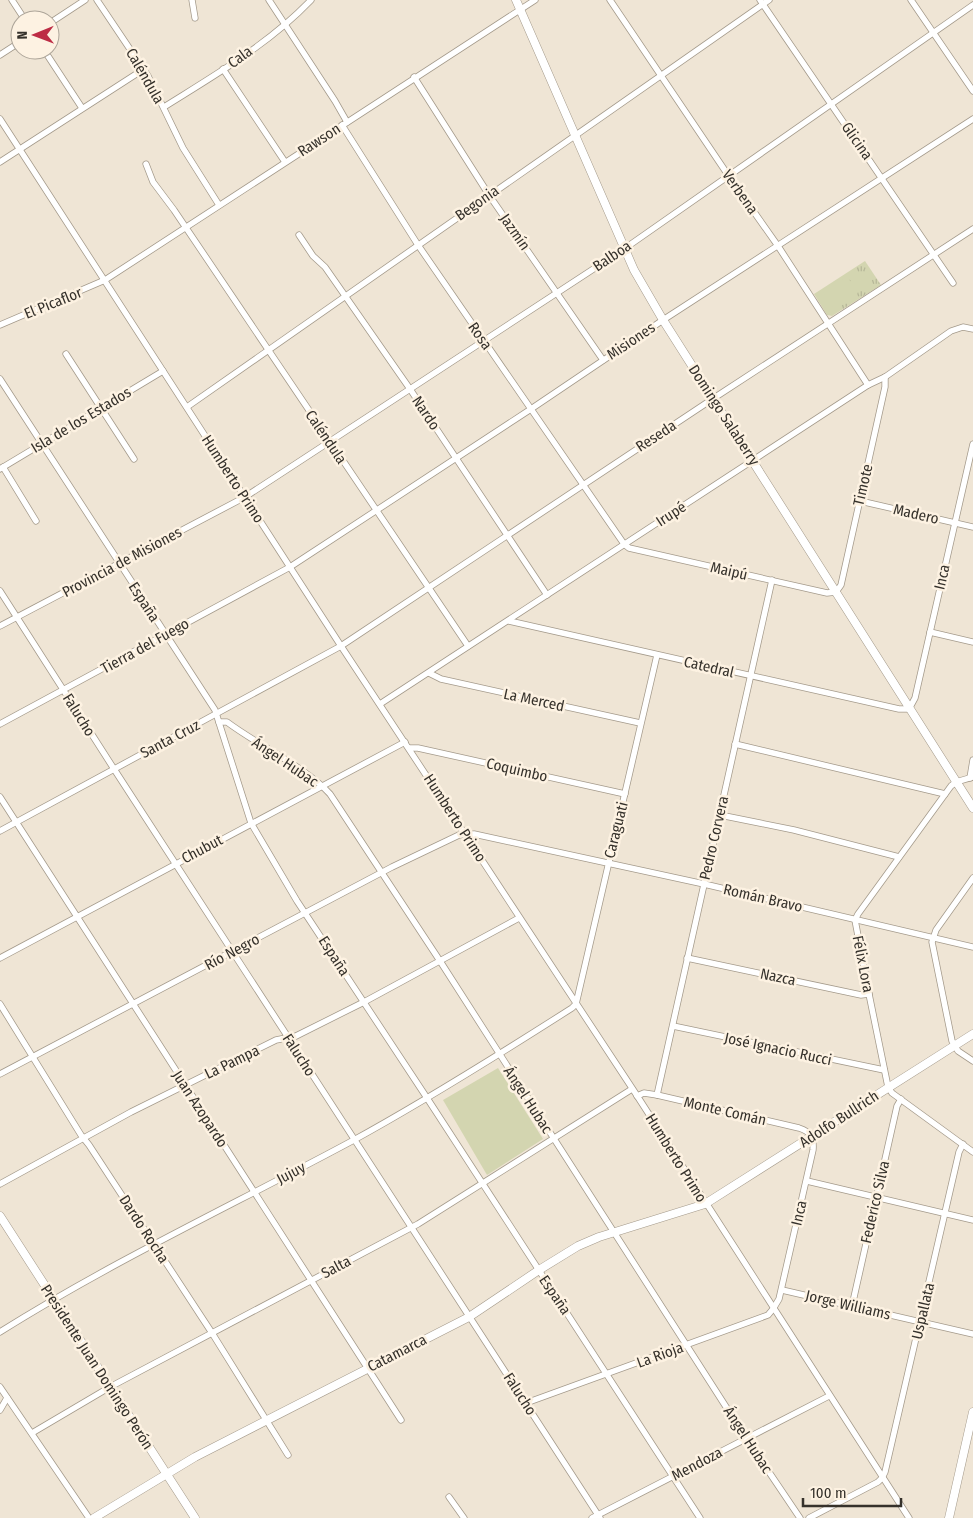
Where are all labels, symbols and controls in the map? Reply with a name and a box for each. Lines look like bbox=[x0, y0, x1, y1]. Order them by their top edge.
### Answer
north arrow bbox=[10, 10, 60, 60]
text: N bbox=[14, 31, 31, 40]
street label: Cala bbox=[224, 42, 256, 72]
street label: Caléndula bbox=[122, 45, 168, 107]
street label: Glicina bbox=[838, 119, 876, 163]
street label: Rawson bbox=[294, 120, 344, 160]
street label: Verbena bbox=[718, 166, 762, 218]
street label: Begonia bbox=[452, 181, 502, 225]
street label: Jazmín bbox=[496, 210, 534, 254]
street label: Balboa bbox=[589, 237, 635, 275]
street label: El Picaflor bbox=[21, 283, 85, 323]
street label: Misiones bbox=[603, 318, 659, 364]
street label: Rosa bbox=[464, 319, 496, 353]
street label: Domingo Salaberry bbox=[685, 361, 763, 469]
street label: Isla de los Estados bbox=[28, 383, 134, 457]
street label: Nardo bbox=[408, 393, 444, 434]
street label: Caléndula bbox=[301, 407, 351, 467]
street label: Reseda bbox=[632, 416, 680, 456]
street label: Humberto Primo bbox=[198, 432, 268, 526]
street label: Timote bbox=[849, 462, 877, 508]
street label: Irupé bbox=[653, 498, 689, 530]
street label: Madero bbox=[891, 500, 941, 528]
street label: Provincia de Misiones bbox=[59, 523, 185, 601]
street label: Maipú bbox=[709, 558, 749, 584]
street label: Inca bbox=[930, 563, 954, 591]
street label: España bbox=[125, 579, 163, 625]
street label: Tierra del Fuego bbox=[98, 614, 192, 678]
street label: Catedral bbox=[682, 653, 736, 681]
street label: La Merced bbox=[502, 685, 566, 715]
street label: Falucho bbox=[59, 690, 99, 740]
street label: Santa Cruz bbox=[137, 716, 203, 762]
street label: Ángel Hubac bbox=[248, 733, 322, 791]
street label: Coquimbo bbox=[485, 754, 549, 786]
street label: Humberto Primo bbox=[420, 771, 490, 865]
street label: Pedro Corvera bbox=[696, 794, 732, 882]
street label: Caraguati bbox=[600, 800, 632, 860]
street label: Chubut bbox=[178, 831, 226, 867]
street label: Román Bravo bbox=[722, 880, 804, 916]
street label: Río Negro bbox=[201, 930, 263, 974]
street label: España bbox=[315, 933, 353, 979]
street label: Félix Lora bbox=[849, 934, 877, 994]
street label: Nazca bbox=[759, 964, 797, 990]
street label: José Ignacio Rucci bbox=[723, 1029, 833, 1069]
street label: Falucho bbox=[279, 1030, 319, 1080]
street label: La Pampa bbox=[202, 1041, 262, 1083]
street label: Ángel Hubac bbox=[500, 1063, 557, 1137]
street label: Juan Azopardo bbox=[168, 1067, 232, 1151]
street label: Adolfo Bullrich bbox=[796, 1087, 882, 1151]
street label: Monte Comán bbox=[682, 1093, 768, 1129]
street label: Humberto Primo bbox=[642, 1110, 710, 1206]
street label: Jujuy bbox=[273, 1158, 309, 1188]
street label: Federico Silva bbox=[857, 1159, 893, 1245]
street label: Dardo Rocha bbox=[115, 1192, 173, 1266]
street label: Inca bbox=[787, 1199, 811, 1227]
street label: Salta bbox=[318, 1252, 354, 1282]
street label: España bbox=[535, 1272, 575, 1318]
street label: Presidente Juan Domingo Perón bbox=[37, 1281, 157, 1453]
street label: Uspallata bbox=[908, 1281, 938, 1341]
street label: Jorge Williams bbox=[804, 1286, 892, 1324]
street label: Catamarca bbox=[364, 1330, 430, 1376]
street label: La Rioja bbox=[634, 1338, 686, 1372]
street label: Falucho bbox=[500, 1369, 540, 1419]
street label: Ángel Hubac bbox=[720, 1403, 777, 1477]
street label: Mendoza bbox=[669, 1443, 725, 1485]
scale bar bbox=[803, 1476, 900, 1508]
text: 100 m bbox=[810, 1484, 847, 1502]

